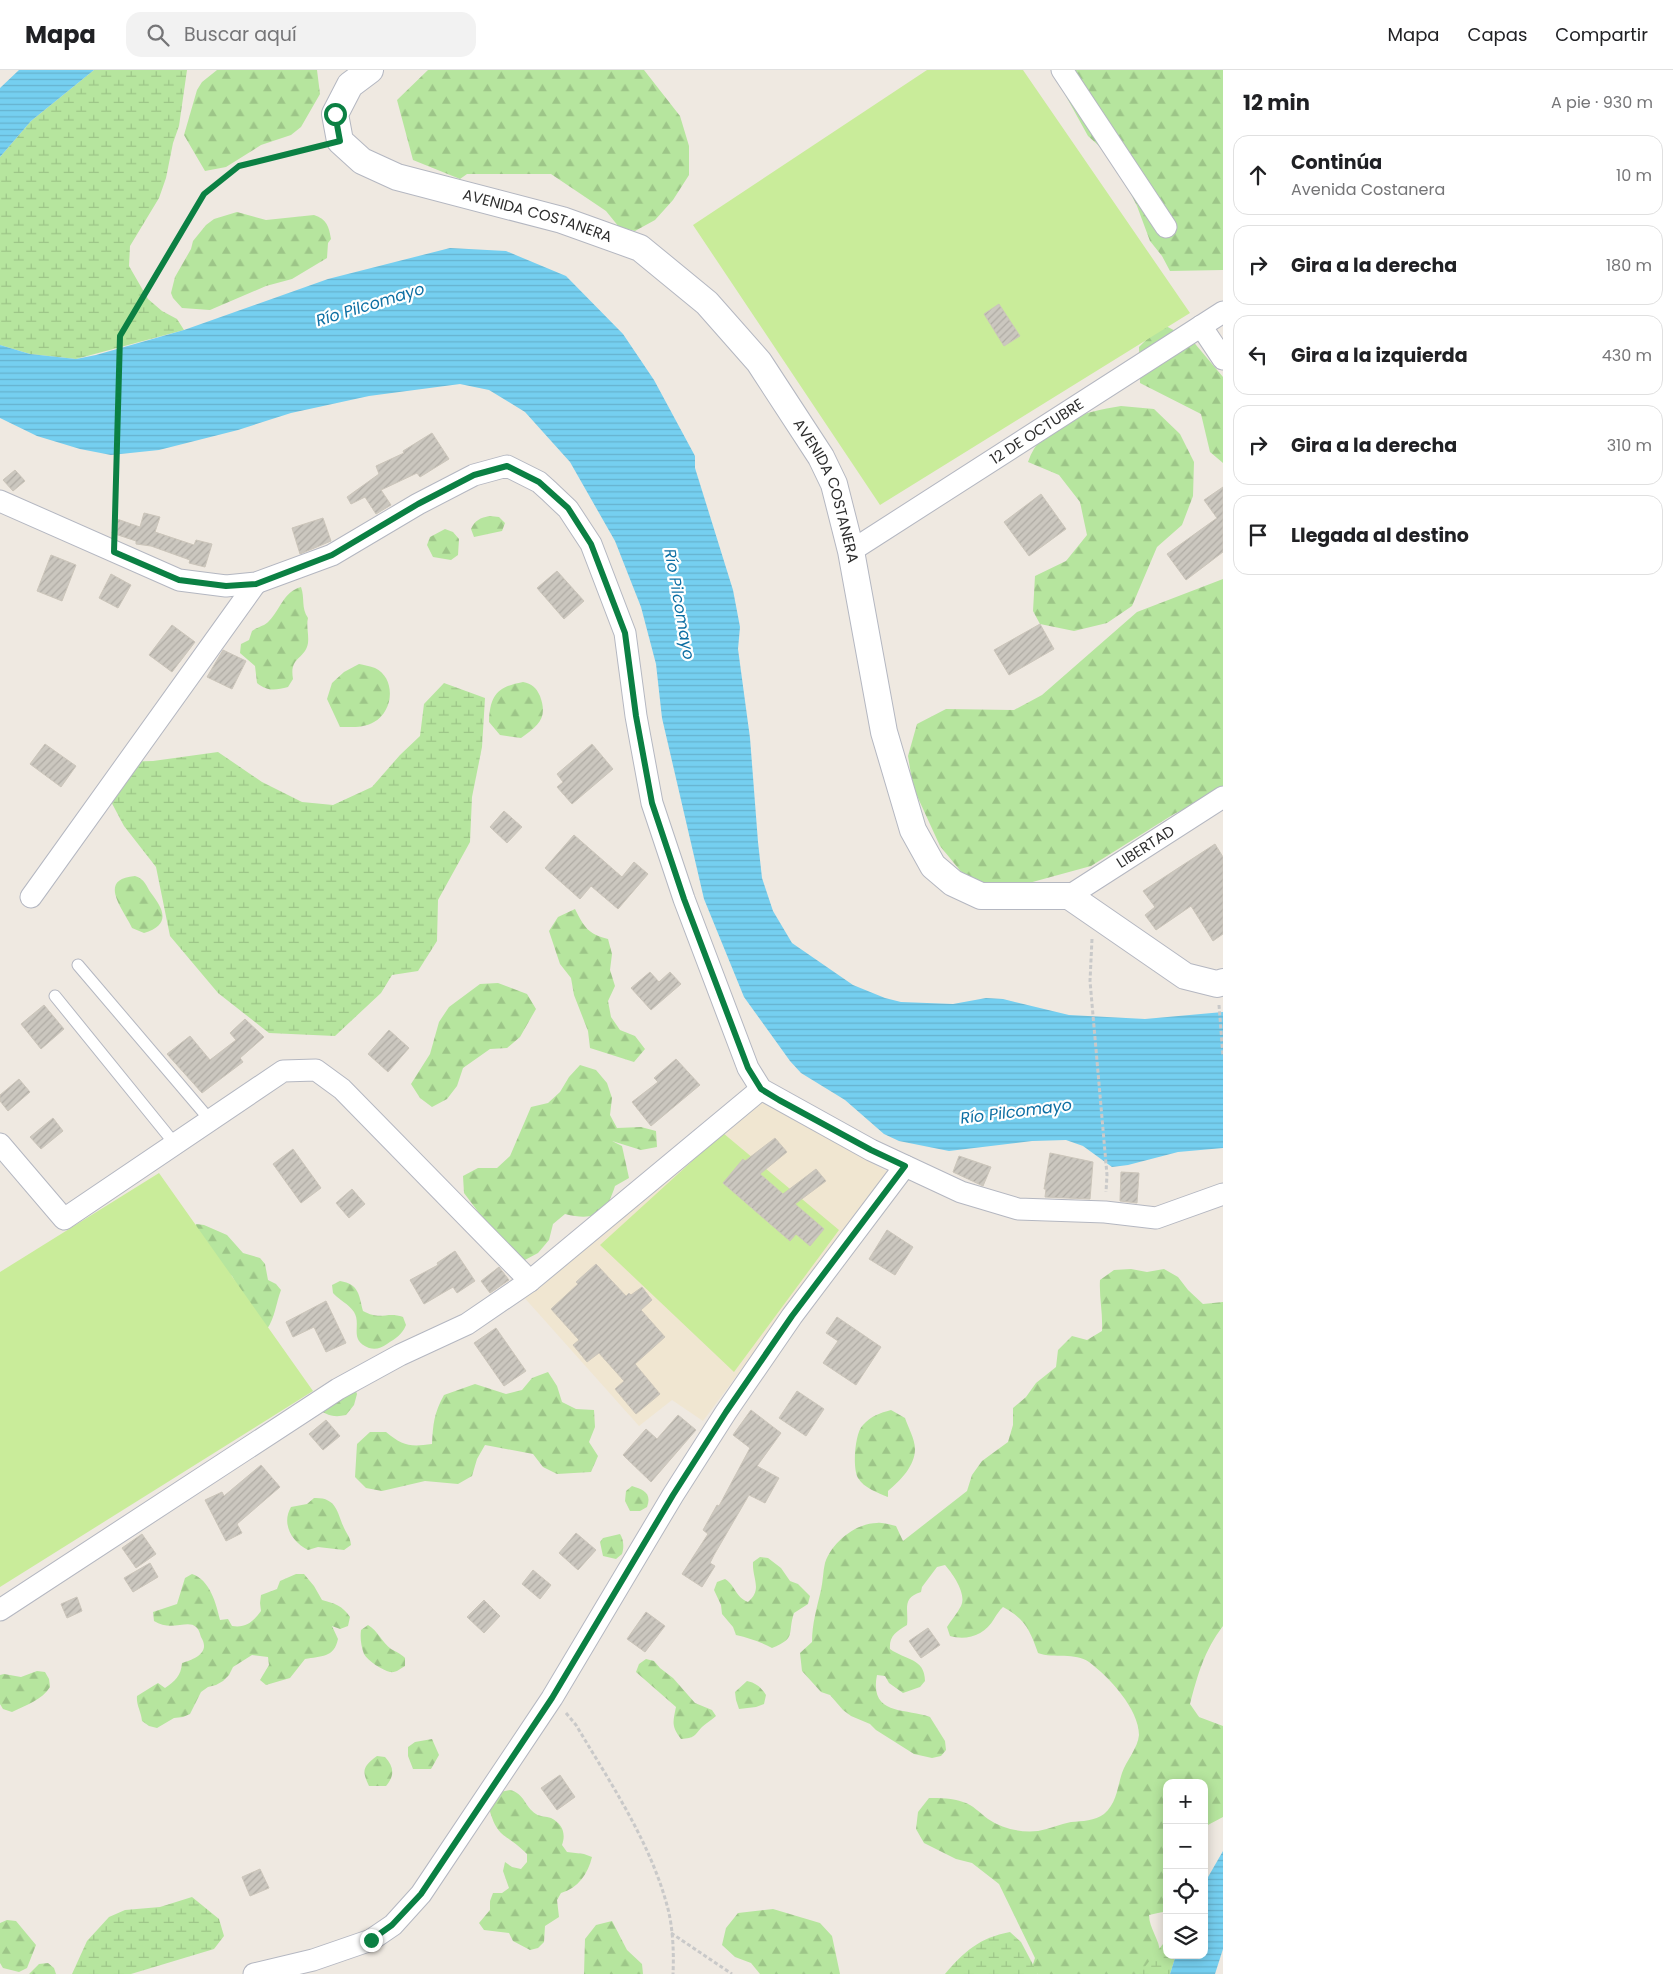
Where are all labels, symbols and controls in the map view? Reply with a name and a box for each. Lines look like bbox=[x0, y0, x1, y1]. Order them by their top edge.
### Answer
search box bbox=[126, 12, 476, 57]
text: Mapa bbox=[25, 18, 96, 51]
icon: search bbox=[144, 21, 172, 49]
text: Buscar aquí bbox=[184, 21, 297, 48]
text: Mapa bbox=[1387, 22, 1440, 47]
text: Capas bbox=[1468, 22, 1527, 47]
text: Compartir bbox=[1555, 22, 1648, 47]
text: 12 min bbox=[1243, 88, 1310, 117]
text: A pie · 930 m bbox=[1551, 91, 1653, 114]
route start bbox=[324, 103, 347, 126]
text: Continúa bbox=[1291, 149, 1382, 176]
icon: ahead bbox=[1244, 161, 1272, 189]
text: 10 m bbox=[1616, 164, 1652, 187]
text: Avenida Costanera bbox=[1291, 178, 1445, 201]
street label: AVENIDA COSTANERA bbox=[460, 184, 615, 247]
icon: right bbox=[1244, 251, 1272, 279]
text: Gira a la derecha bbox=[1291, 252, 1457, 279]
text: 180 m bbox=[1606, 254, 1652, 277]
water label: Río Pilcomayo bbox=[313, 277, 427, 332]
icon: left bbox=[1244, 341, 1272, 369]
text: Gira a la izquierda bbox=[1291, 342, 1468, 369]
text: 430 m bbox=[1602, 344, 1652, 367]
street label: 12 DE OCTUBRE bbox=[986, 393, 1088, 469]
street label: AVENIDA COSTANERA bbox=[789, 414, 864, 564]
icon: right bbox=[1244, 431, 1272, 459]
text: Gira a la derecha bbox=[1291, 432, 1457, 459]
text: 310 m bbox=[1607, 434, 1652, 457]
icon: arrive bbox=[1244, 521, 1272, 549]
text: Llegada al destino bbox=[1291, 522, 1469, 549]
water label: Río Pilcomayo bbox=[658, 547, 701, 661]
street label: LIBERTAD bbox=[1112, 820, 1178, 873]
water label: Río Pilcomayo bbox=[959, 1093, 1073, 1130]
map controls bbox=[1163, 1779, 1208, 1959]
button: + bbox=[1163, 1779, 1208, 1824]
button: − bbox=[1163, 1824, 1208, 1869]
button: locate bbox=[1163, 1869, 1208, 1914]
button: layers bbox=[1163, 1914, 1208, 1959]
route end bbox=[360, 1929, 383, 1952]

